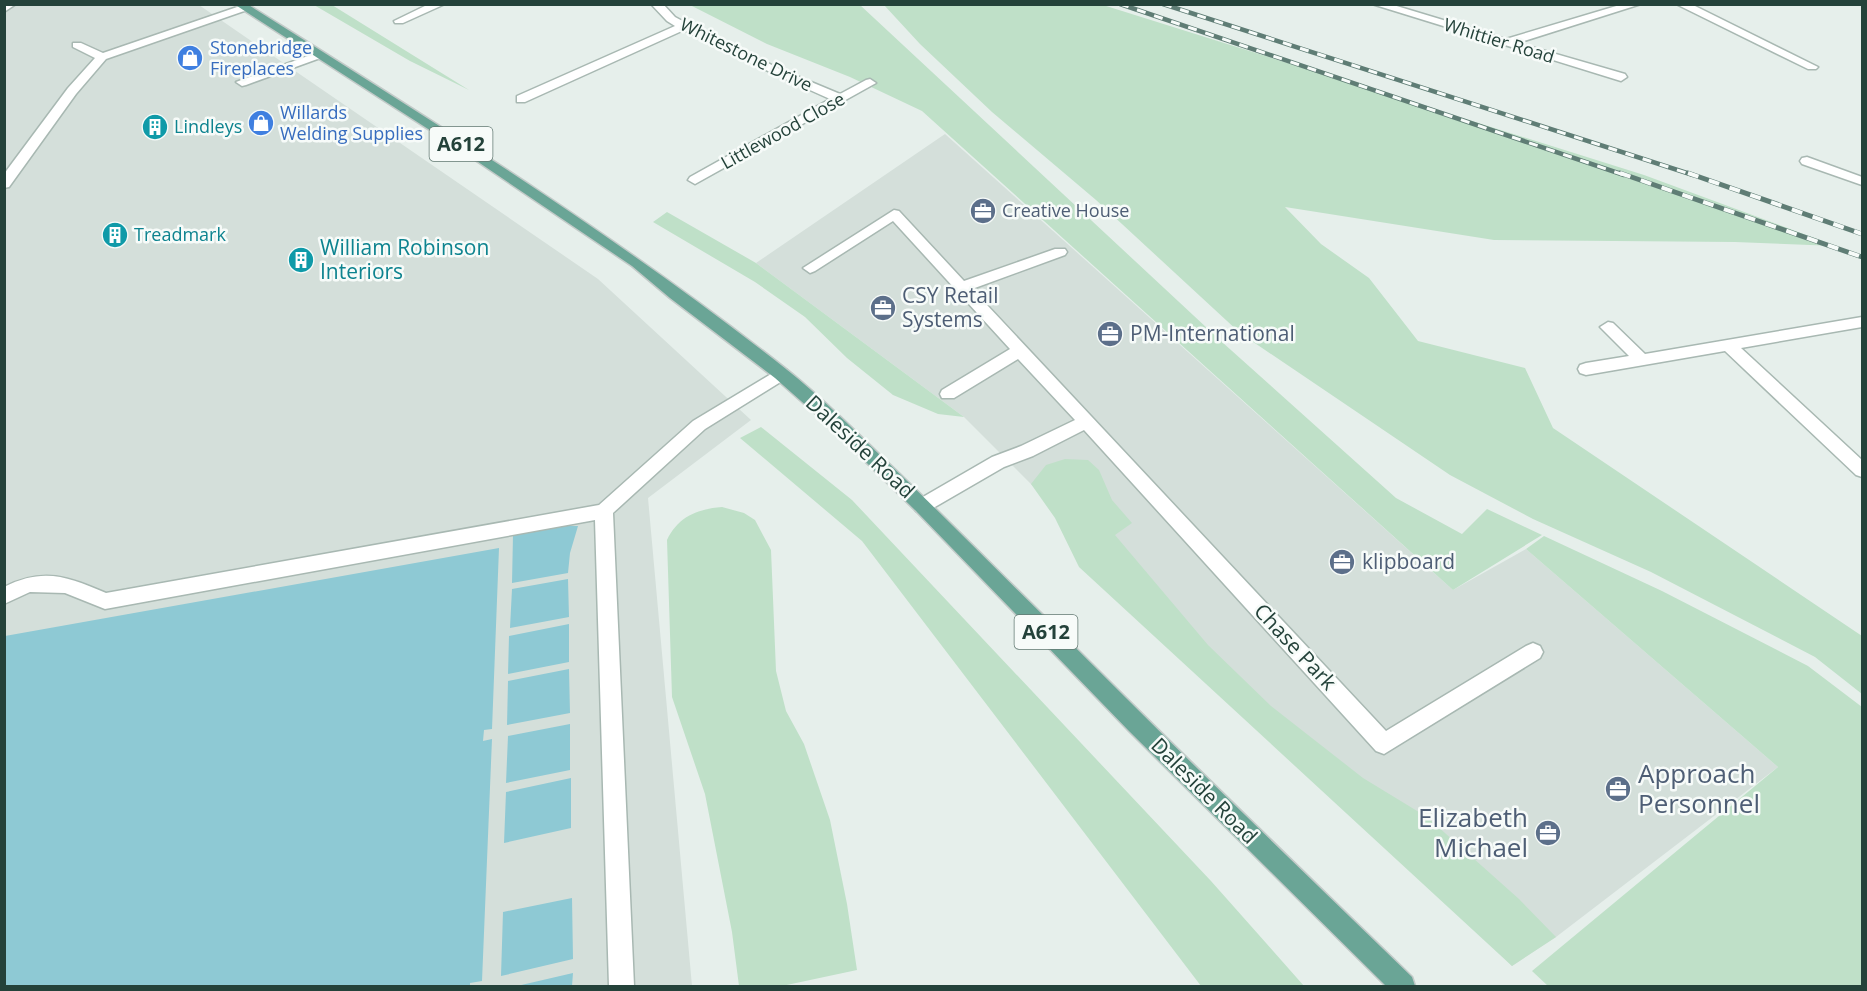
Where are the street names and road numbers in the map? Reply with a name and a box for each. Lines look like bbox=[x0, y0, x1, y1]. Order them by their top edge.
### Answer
street label: Whitestone Drive bbox=[676, 12, 817, 97]
street label: Whittier Road bbox=[1441, 12, 1558, 68]
street label: Littlewood Close bbox=[716, 86, 849, 174]
road number: A612 bbox=[430, 127, 492, 161]
street label: Daleside Road bbox=[800, 388, 921, 504]
street label: Chase Park bbox=[1248, 597, 1343, 696]
road number: A612 bbox=[1014, 615, 1078, 649]
street label: Daleside Road bbox=[1145, 731, 1264, 850]

